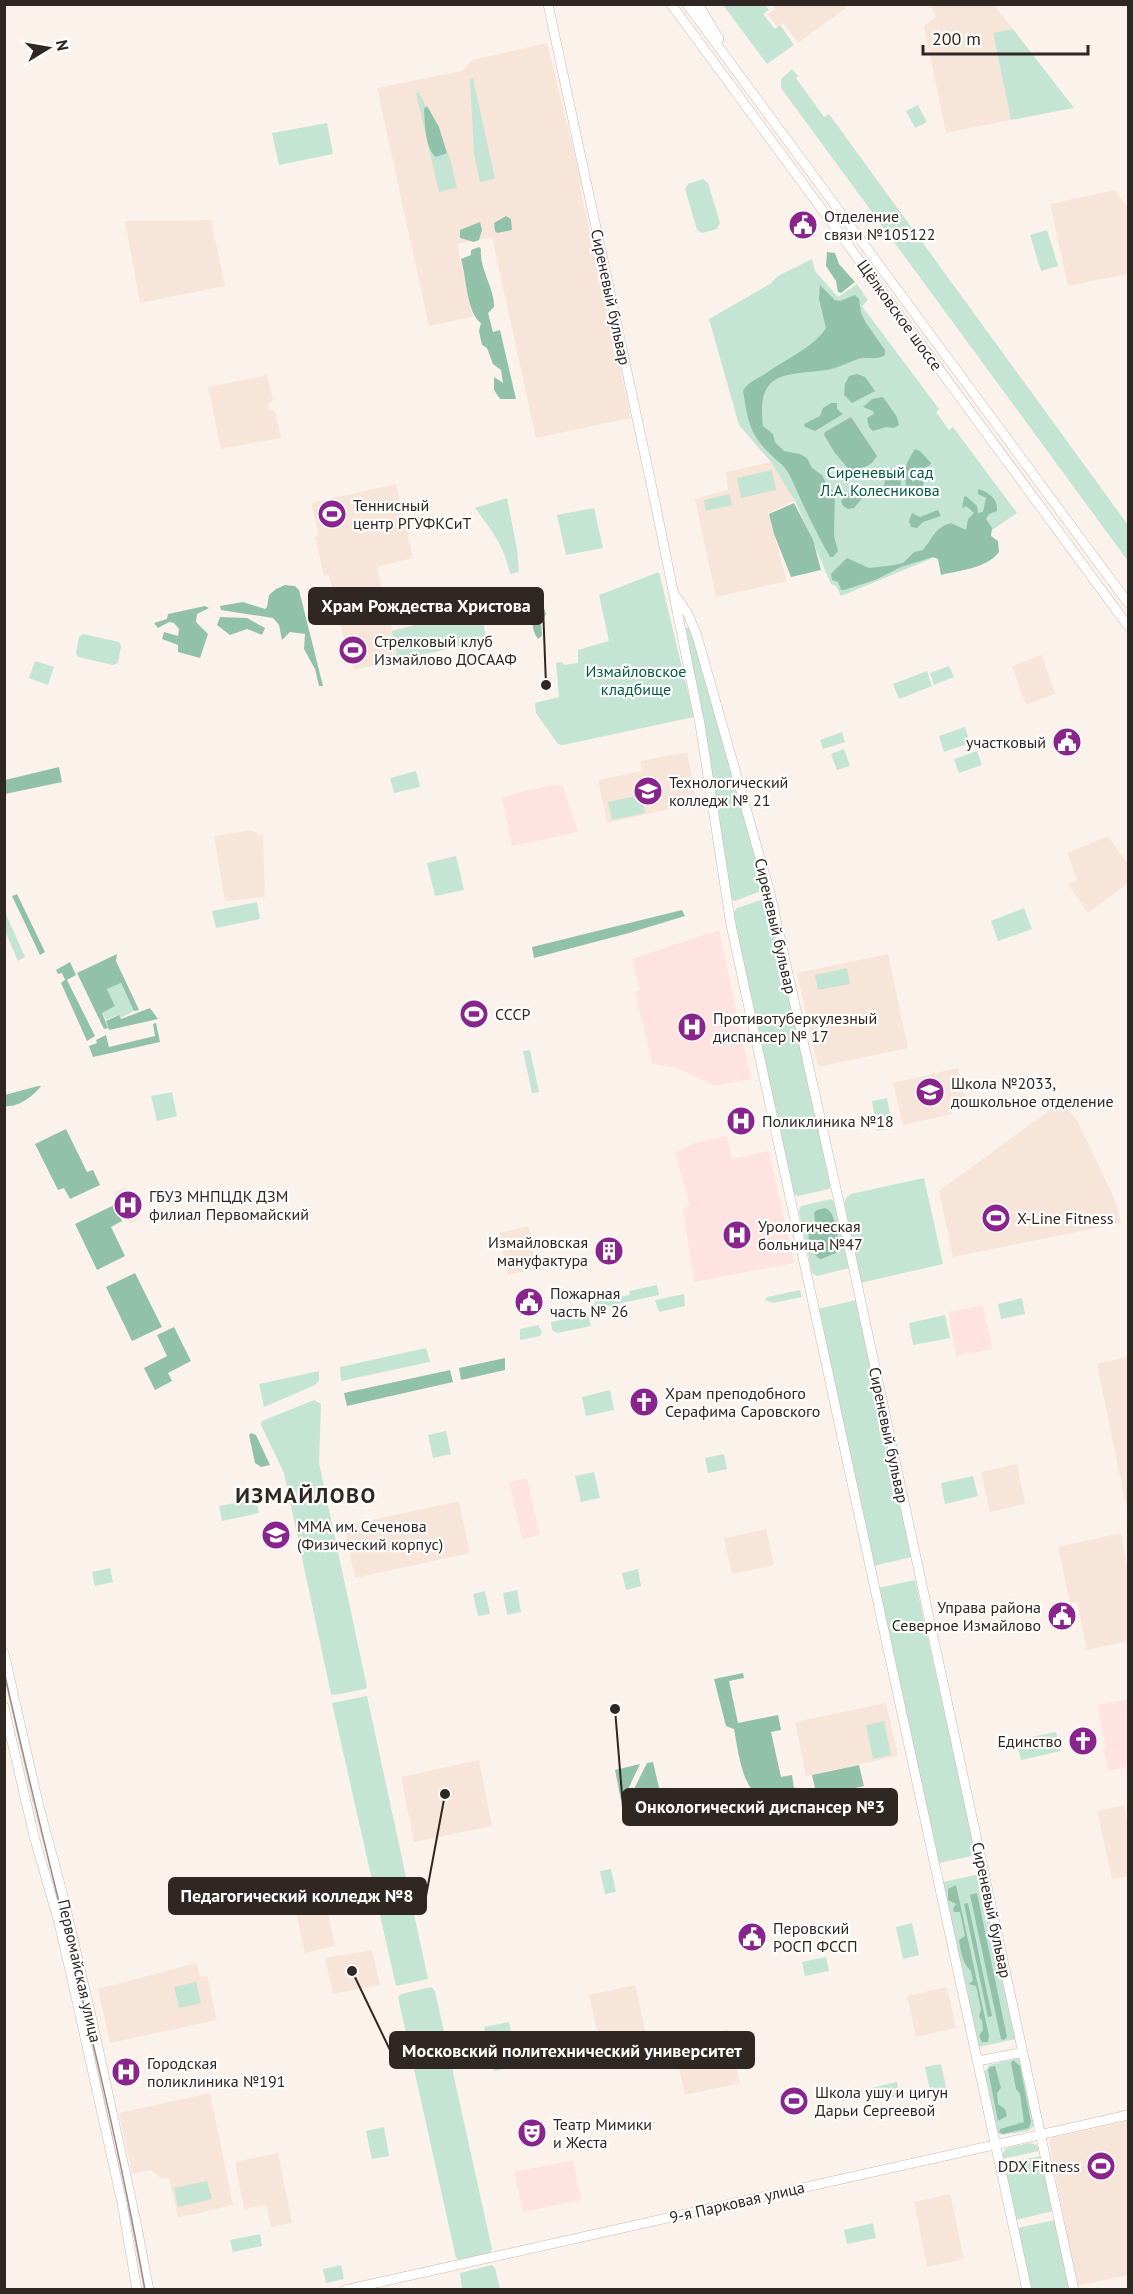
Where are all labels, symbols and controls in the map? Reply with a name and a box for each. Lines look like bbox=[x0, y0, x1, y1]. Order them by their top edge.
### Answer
north arrow bbox=[18, 18, 78, 78]
scale bar bbox=[923, 18, 1088, 56]
text: 200 m bbox=[932, 27, 981, 50]
text: N bbox=[52, 38, 74, 52]
place label: Отделение связи №105122 bbox=[824, 206, 936, 244]
public building icon: Отделение связи №105122 bbox=[787, 209, 819, 241]
street label: Сиреневый бульвар bbox=[587, 227, 635, 367]
street label: Щёлковское шоссе bbox=[853, 256, 947, 374]
park label: Сиреневый сад Л.А. Колесникова bbox=[819, 462, 940, 500]
place label: Теннисный центр РГУФКСиТ bbox=[353, 495, 472, 533]
sports icon: Теннисный центр РГУФКСиТ bbox=[316, 498, 348, 530]
callout: Храм Рождества Христова bbox=[309, 588, 543, 624]
text: Храм Рождества Христова bbox=[321, 594, 531, 617]
place label: Стрелковый клуб Измайлово ДОСААФ bbox=[374, 631, 517, 669]
sports icon: Стрелковый клуб Измайлово ДОСААФ bbox=[337, 634, 369, 666]
park label: Измайловское кладбище bbox=[586, 661, 686, 699]
public building icon: участковый bbox=[1051, 726, 1083, 758]
place label: участковый bbox=[966, 732, 1046, 752]
place label: Технологический колледж № 21 bbox=[669, 772, 788, 810]
school or university icon: Технологический колледж № 21 bbox=[632, 775, 664, 807]
street label: Сиреневый бульвар bbox=[751, 856, 801, 996]
sports icon: СССР bbox=[458, 998, 490, 1030]
place label: СССР bbox=[495, 1004, 531, 1024]
place label: Противотуберкулезный диспансер № 17 bbox=[713, 1008, 877, 1046]
hospital icon: Противотуберкулезный диспансер № 17 bbox=[676, 1011, 708, 1043]
place label: Школа №2033, дошкольное отделение bbox=[951, 1073, 1114, 1111]
school or university icon: Школа №2033, дошкольное отделение bbox=[914, 1076, 946, 1108]
hospital icon: Поликлиника №18 bbox=[725, 1105, 757, 1137]
place label: Поликлиника №18 bbox=[762, 1111, 894, 1131]
place label: ГБУЗ МНПЦДК ДЗМ филиал Первомайский bbox=[149, 1186, 309, 1224]
hospital icon: ГБУЗ МНПЦДК ДЗМ филиал Первомайский bbox=[112, 1189, 144, 1221]
sports icon: X-Line Fitness bbox=[980, 1202, 1012, 1234]
place label: X-Line Fitness bbox=[1017, 1208, 1114, 1228]
place label: Урологическая больница №47 bbox=[758, 1216, 863, 1254]
hospital icon: Урологическая больница №47 bbox=[721, 1219, 753, 1251]
place label: Измайловская мануфактура bbox=[488, 1232, 588, 1270]
building icon: Измайловская мануфактура bbox=[593, 1235, 625, 1267]
place label: Пожарная часть № 26 bbox=[550, 1283, 628, 1321]
public building icon: Пожарная часть № 26 bbox=[513, 1286, 545, 1318]
street label: Сиреневый бульвар bbox=[865, 1365, 913, 1505]
place label: Храм преподобного Серафима Саровского bbox=[665, 1383, 820, 1421]
church icon: Храм преподобного Серафима Саровского bbox=[628, 1386, 660, 1418]
district label: ИЗМАЙЛОВО bbox=[235, 1481, 377, 1509]
place label: ММА им. Сеченова (Физический корпус) bbox=[297, 1516, 443, 1554]
school or university icon: ММА им. Сеченова (Физический корпус) bbox=[260, 1519, 292, 1551]
place label: Управа района Северное Измайлово bbox=[892, 1597, 1041, 1635]
public building icon: Управа района Северное Измайлово bbox=[1046, 1600, 1078, 1632]
church icon: Единство bbox=[1067, 1725, 1099, 1757]
place label: Единство bbox=[998, 1731, 1062, 1751]
callout: Онкологический диспансер №3 bbox=[623, 1789, 897, 1825]
text: Онкологический диспансер №3 bbox=[635, 1795, 885, 1818]
street label: Сиреневый бульвар bbox=[968, 1840, 1016, 1980]
callout: Педагогический колледж №8 bbox=[169, 1878, 426, 1914]
text: Педагогический колледж №8 bbox=[180, 1884, 414, 1907]
street label: Первомайская улица bbox=[54, 1897, 106, 2045]
place label: Перовский РОСП ФССП bbox=[773, 1918, 857, 1956]
public building icon: Перовский РОСП ФССП bbox=[736, 1921, 768, 1953]
callout: Московский политехнический университет bbox=[390, 2032, 754, 2068]
text: Московский политехнический университет bbox=[402, 2039, 742, 2062]
place label: Городская поликлиника №191 bbox=[147, 2053, 286, 2091]
hospital icon: Городская поликлиника №191 bbox=[110, 2056, 142, 2088]
place label: Школа ушу и цигун Дарьи Сергеевой bbox=[815, 2082, 948, 2120]
sports icon: Школа ушу и цигун Дарьи Сергеевой bbox=[778, 2085, 810, 2117]
place label: Театр Мимики и Жеста bbox=[553, 2114, 652, 2152]
theatre icon: Театр Мимики и Жеста bbox=[516, 2117, 548, 2149]
sports icon: DDX Fitness bbox=[1085, 2150, 1117, 2182]
place label: DDX Fitness bbox=[998, 2156, 1080, 2176]
street label: 9-я Парковая улица bbox=[667, 2177, 807, 2227]

